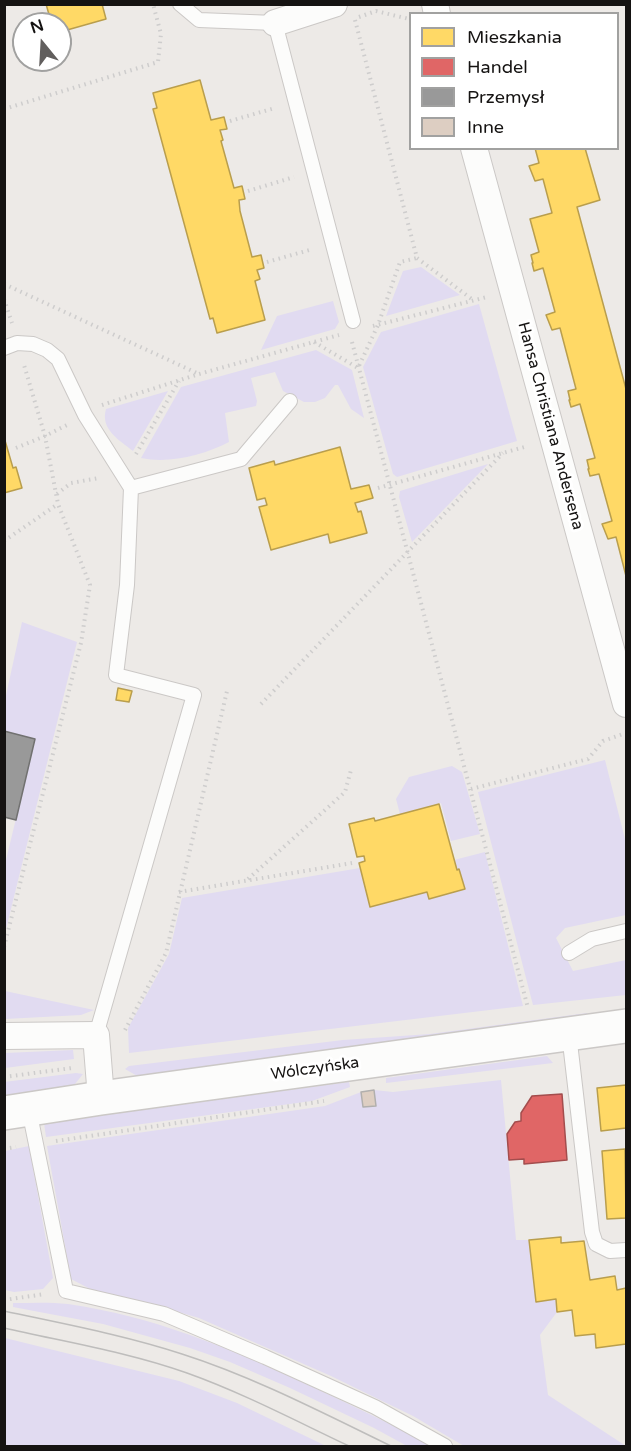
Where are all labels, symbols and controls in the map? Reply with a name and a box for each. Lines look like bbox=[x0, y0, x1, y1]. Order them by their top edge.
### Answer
north arrow bbox=[12, 12, 72, 72]
legend bbox=[409, 12, 619, 150]
text: N bbox=[28, 15, 46, 38]
text: Mieszkania bbox=[467, 26, 562, 48]
text: Handel bbox=[467, 56, 528, 78]
text: Przemysł bbox=[467, 86, 544, 108]
text: Inne bbox=[467, 116, 504, 138]
street label: Hansa Christiana Andersena bbox=[513, 320, 587, 532]
street label: Wólczyńska bbox=[269, 1053, 361, 1085]

